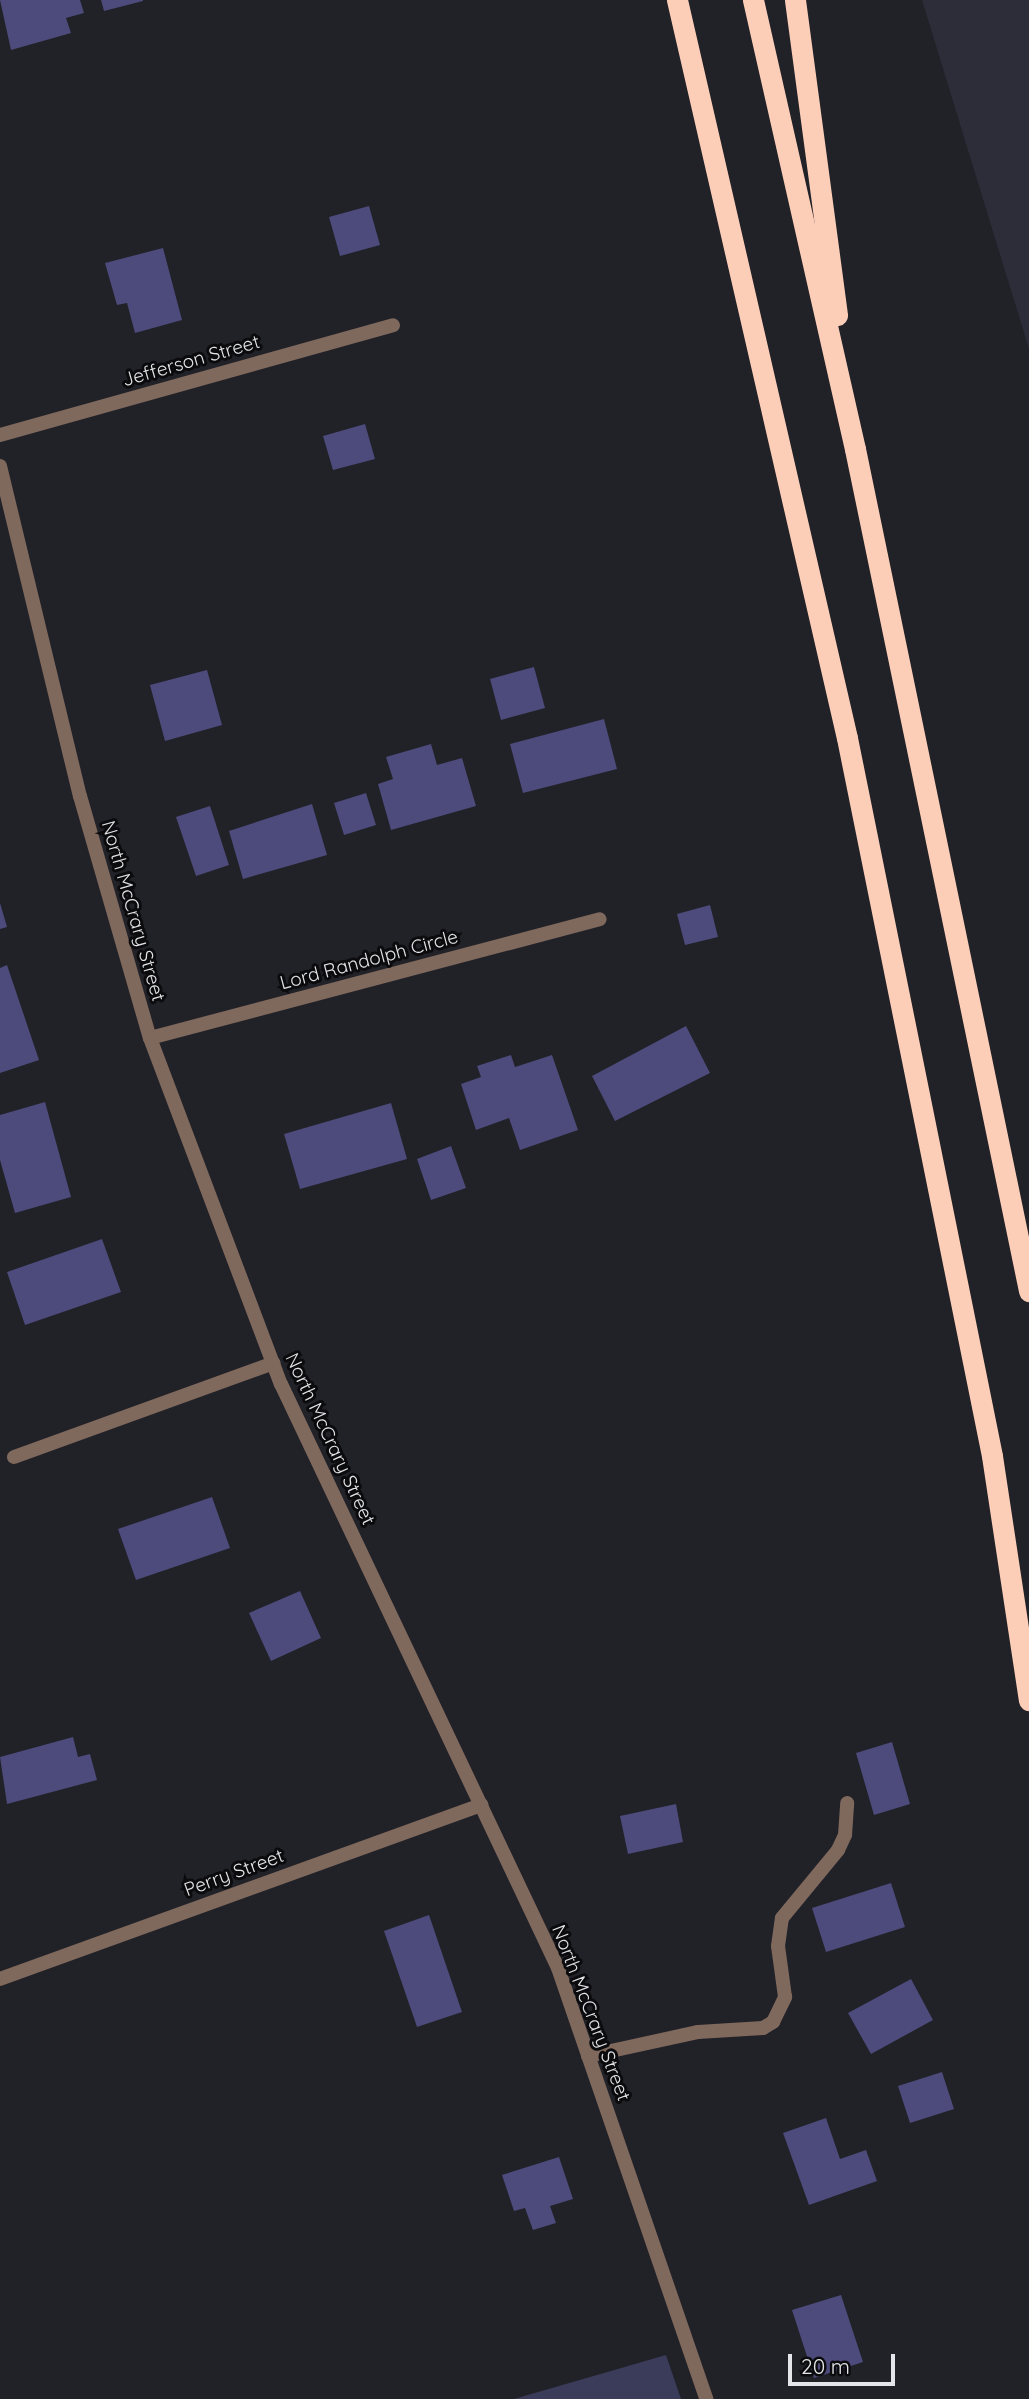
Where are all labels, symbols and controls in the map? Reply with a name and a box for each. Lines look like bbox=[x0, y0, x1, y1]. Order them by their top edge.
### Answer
street label: Jefferson Street bbox=[120, 330, 262, 392]
street label: North McCrary Street bbox=[96, 818, 170, 1004]
street label: Lord Randolph Circle bbox=[277, 925, 461, 995]
street label: North McCrary Street bbox=[280, 1350, 380, 1528]
street label: Perry Street bbox=[181, 1844, 287, 1902]
street label: North McCrary Street bbox=[547, 1922, 635, 2104]
scale bar bbox=[791, 2340, 898, 2384]
text: 20 m bbox=[801, 2353, 850, 2379]

